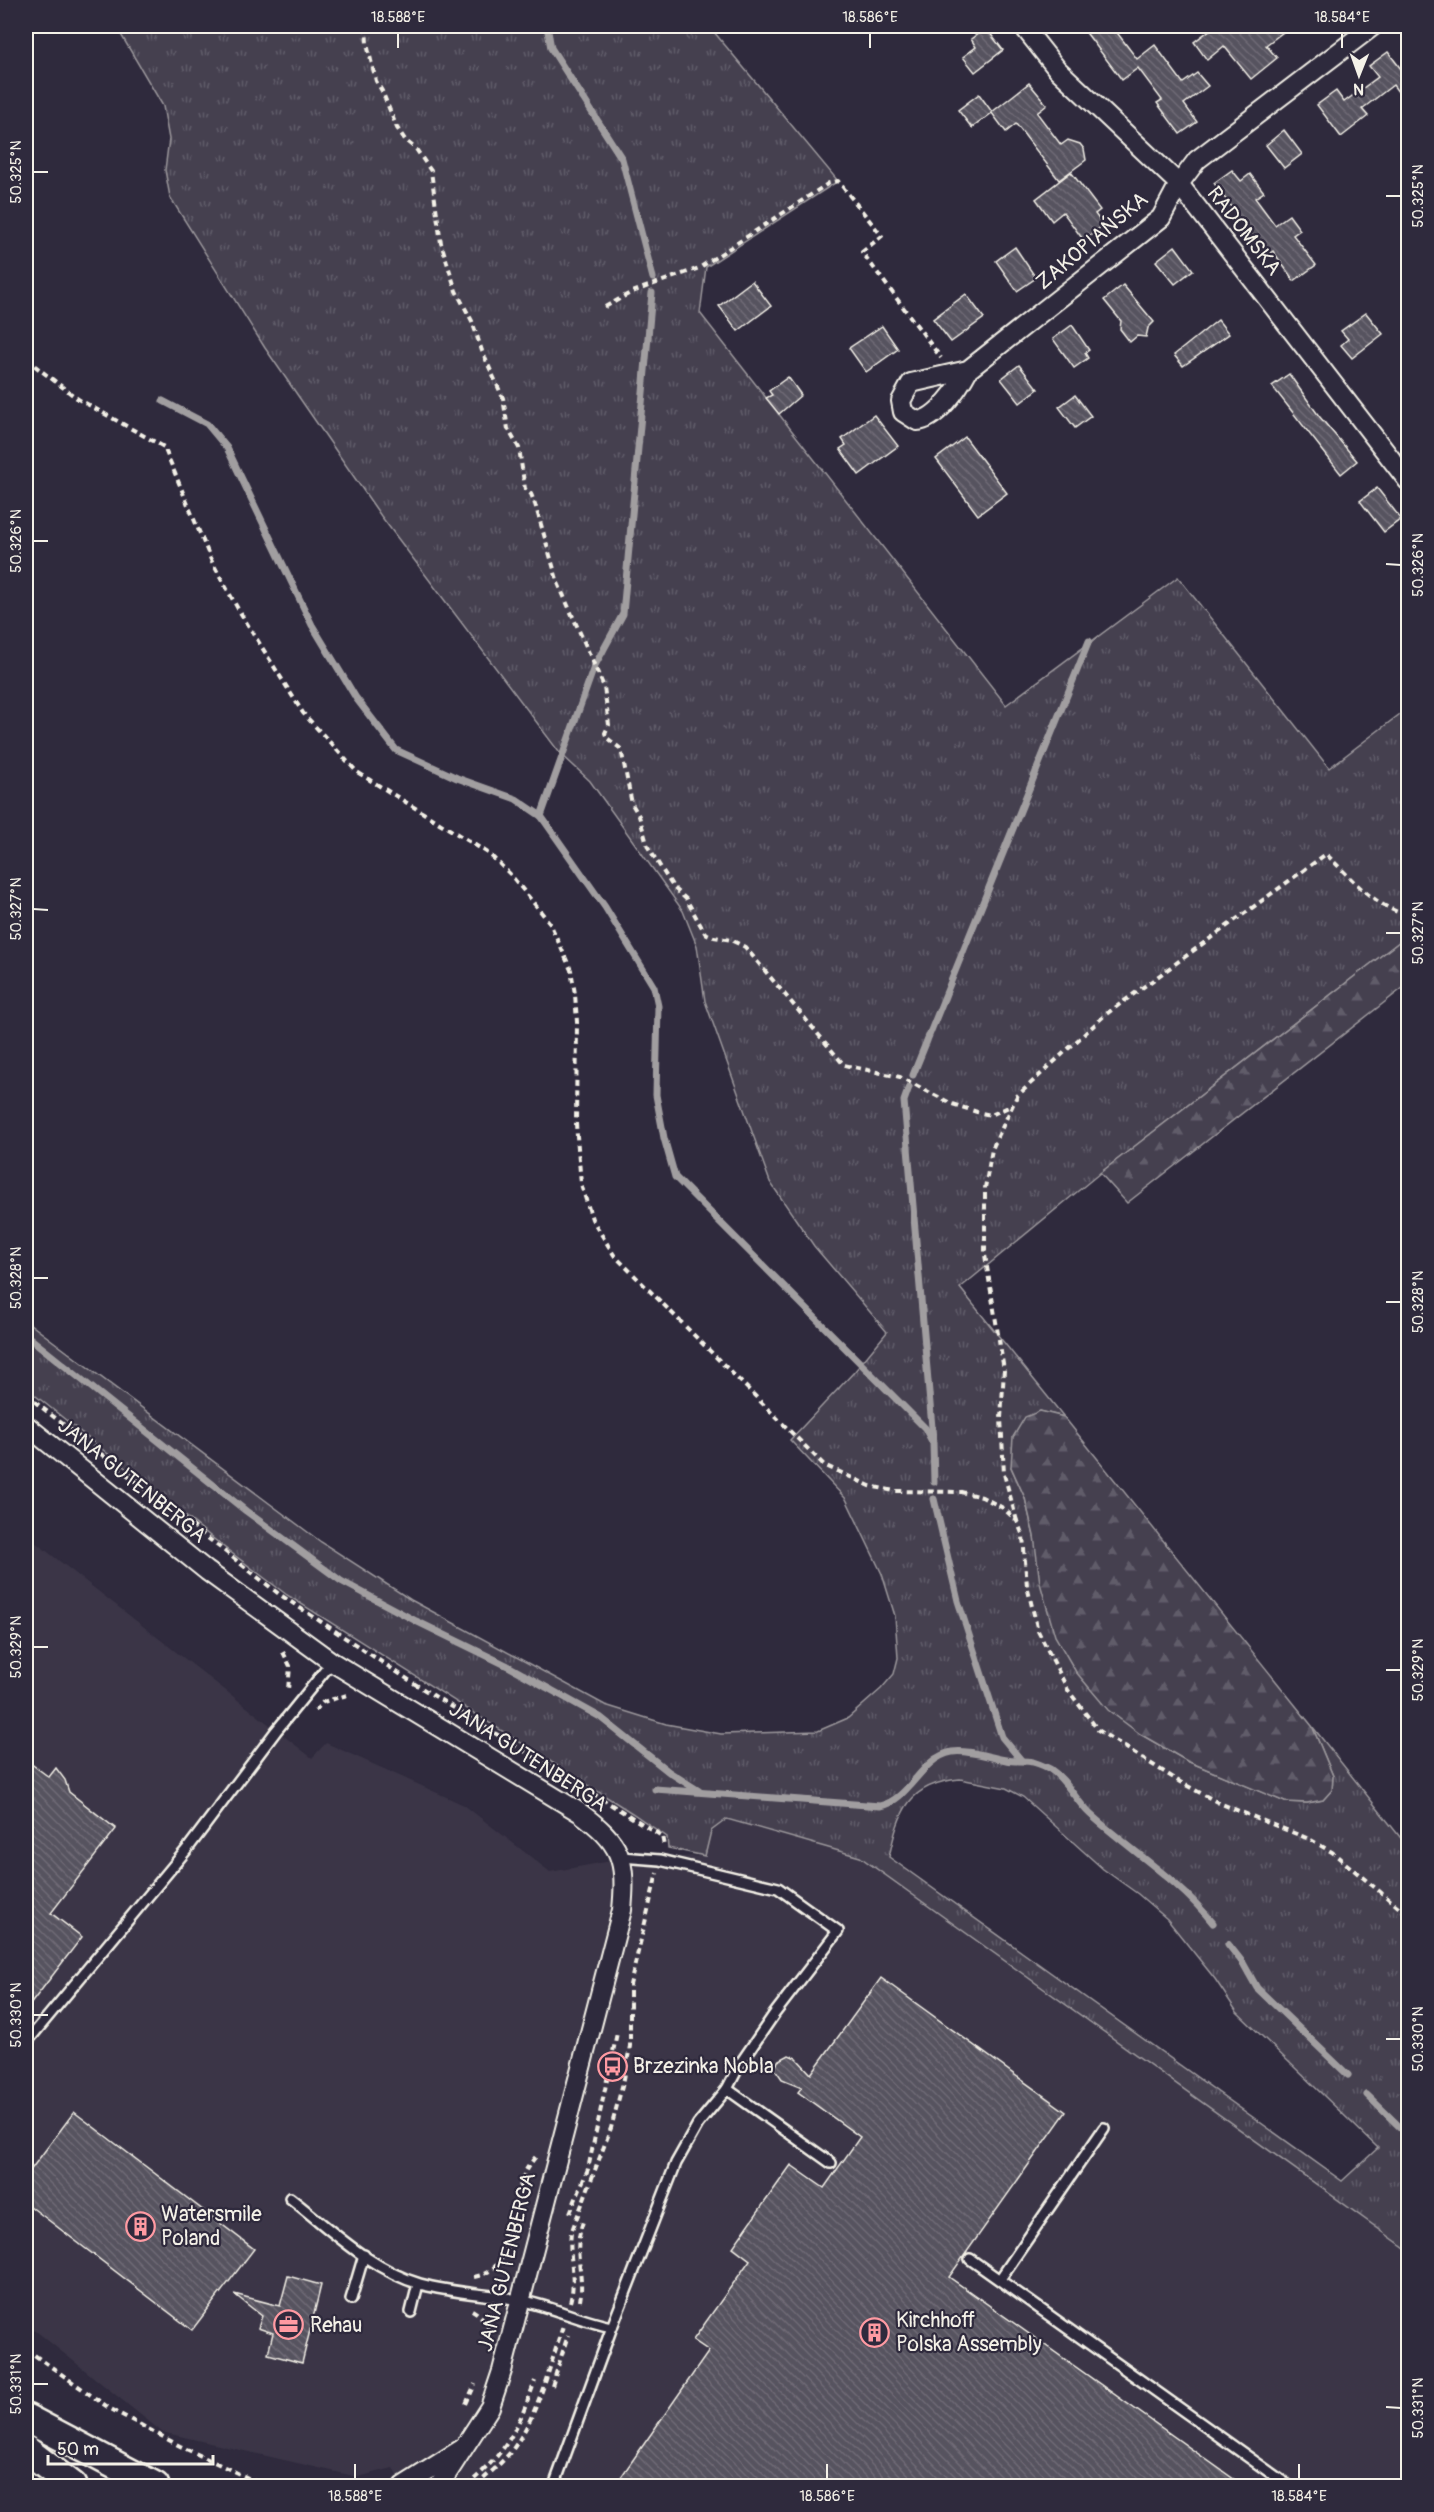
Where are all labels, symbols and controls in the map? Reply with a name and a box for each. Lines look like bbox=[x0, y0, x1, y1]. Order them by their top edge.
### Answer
text: 18.588°E bbox=[371, 8, 425, 27]
text: 18.586°E bbox=[842, 8, 898, 27]
text: 18.584°E bbox=[1314, 8, 1370, 27]
north arrow bbox=[1329, 45, 1389, 105]
text: N bbox=[1353, 79, 1364, 99]
text: 50.325°N bbox=[7, 140, 26, 204]
text: 50.325°N bbox=[1409, 164, 1428, 228]
street label: RADOMSKA bbox=[1201, 181, 1287, 281]
street label: ZAKOPIAŃSKA bbox=[1030, 186, 1154, 296]
text: 50.326°N bbox=[7, 509, 26, 573]
text: 50.326°N bbox=[1409, 533, 1428, 597]
text: 50.327°N bbox=[7, 877, 26, 941]
text: 50.327°N bbox=[1409, 901, 1428, 965]
text: 50.328°N bbox=[7, 1247, 26, 1309]
text: 50.328°N bbox=[1409, 1271, 1428, 1333]
street label: JANA GUTENBERGA bbox=[52, 1413, 212, 1549]
text: 50.329°N bbox=[7, 1616, 26, 1678]
text: 50.329°N bbox=[1409, 1639, 1428, 1701]
street label: JANA GUTENBERGA bbox=[444, 1696, 612, 1818]
text: 50.330°N bbox=[7, 1982, 26, 2048]
text: 50.330°N bbox=[1409, 2006, 1428, 2072]
bus stop icon: Brzezinka Nobla bbox=[596, 2050, 628, 2082]
place label: Brzezinka Nobla bbox=[633, 2053, 774, 2080]
street label: JANA GUTENBERGA bbox=[472, 2170, 542, 2354]
place label: Watersmile Poland bbox=[161, 2201, 262, 2252]
building icon: Watersmile Poland bbox=[124, 2210, 156, 2242]
place label: Kirchhoff Polska Assembly bbox=[896, 2307, 1042, 2358]
office icon: Rehau bbox=[273, 2309, 305, 2341]
place label: Rehau bbox=[310, 2312, 362, 2339]
building icon: Kirchhoff Polska Assembly bbox=[859, 2316, 891, 2348]
text: 50.331°N bbox=[7, 2354, 26, 2414]
text: 50.331°N bbox=[1409, 2378, 1428, 2438]
scale bar bbox=[48, 2428, 213, 2466]
text: 50 m bbox=[57, 2438, 99, 2461]
text: 18.588°E bbox=[328, 2487, 382, 2506]
text: 18.586°E bbox=[799, 2487, 855, 2506]
text: 18.584°E bbox=[1271, 2487, 1327, 2506]

